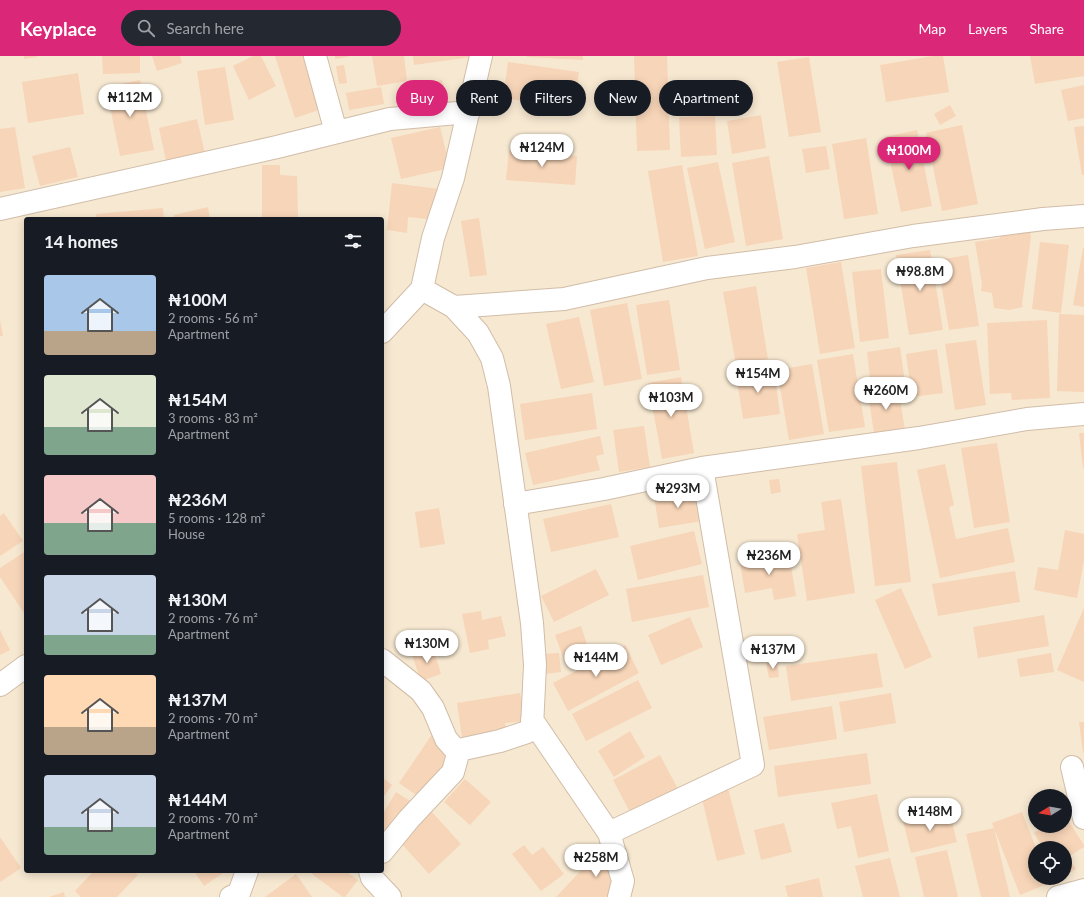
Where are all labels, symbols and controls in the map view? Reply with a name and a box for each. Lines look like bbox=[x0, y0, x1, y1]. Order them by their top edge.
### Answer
search box bbox=[121, 10, 401, 46]
text: Keyplace bbox=[20, 17, 97, 40]
icon: search bbox=[135, 17, 157, 39]
text: Search here bbox=[167, 19, 244, 37]
text: Map bbox=[918, 20, 946, 37]
text: Layers bbox=[968, 20, 1008, 37]
text: Share bbox=[1030, 20, 1064, 37]
chip: Buy bbox=[396, 80, 448, 116]
chip: Rent bbox=[456, 80, 512, 116]
chip: Filters bbox=[520, 80, 586, 116]
chip: New bbox=[594, 80, 651, 116]
chip: Apartment bbox=[659, 80, 753, 116]
pin: ₦112M bbox=[102, 84, 158, 118]
text: ₦112M bbox=[107, 89, 153, 105]
pin: ₦124M bbox=[514, 134, 570, 168]
pin: ₦100M bbox=[881, 137, 937, 171]
text: ₦124M bbox=[519, 139, 565, 155]
text: ₦100M bbox=[886, 142, 932, 158]
icon: filters bbox=[342, 230, 364, 252]
text: 14 homes bbox=[44, 231, 118, 252]
pin: ₦98.8M bbox=[887, 258, 953, 292]
text: ₦98.8M bbox=[896, 263, 944, 279]
text: ₦100M bbox=[168, 289, 227, 310]
icon: home bbox=[76, 291, 124, 339]
text: 2 rooms · 56 m² bbox=[168, 310, 258, 326]
text: Apartment bbox=[168, 326, 229, 342]
pin: ₦154M bbox=[730, 360, 786, 394]
text: ₦154M bbox=[735, 365, 781, 381]
pin: ₦260M bbox=[858, 377, 914, 411]
text: ₦260M bbox=[863, 382, 909, 398]
pin: ₦103M bbox=[643, 384, 699, 418]
text: ₦154M bbox=[168, 389, 227, 410]
text: ₦103M bbox=[648, 389, 694, 405]
icon: home bbox=[76, 391, 124, 439]
text: 3 rooms · 83 m² bbox=[168, 410, 258, 426]
text: Apartment bbox=[168, 426, 229, 442]
pin: ₦293M bbox=[650, 475, 706, 509]
text: ₦293M bbox=[655, 480, 701, 496]
text: ₦236M bbox=[168, 489, 227, 510]
icon: home bbox=[76, 491, 124, 539]
text: 5 rooms · 128 m² bbox=[168, 510, 265, 526]
text: House bbox=[168, 526, 205, 542]
pin: ₦236M bbox=[741, 542, 797, 576]
text: ₦236M bbox=[746, 547, 792, 563]
text: ₦130M bbox=[168, 589, 227, 610]
icon: home bbox=[76, 591, 124, 639]
text: 2 rooms · 76 m² bbox=[168, 610, 258, 626]
text: Apartment bbox=[168, 626, 229, 642]
pin: ₦130M bbox=[399, 630, 455, 664]
text: ₦130M bbox=[404, 635, 450, 651]
pin: ₦137M bbox=[745, 636, 801, 670]
text: ₦137M bbox=[750, 641, 796, 657]
pin: ₦144M bbox=[568, 644, 624, 678]
text: ₦144M bbox=[573, 649, 619, 665]
text: ₦137M bbox=[168, 689, 227, 710]
icon: home bbox=[76, 691, 124, 739]
text: 2 rooms · 70 m² bbox=[168, 710, 258, 726]
text: Apartment bbox=[168, 726, 229, 742]
text: ₦144M bbox=[168, 789, 227, 810]
north arrow bbox=[1028, 789, 1072, 833]
map controls bbox=[1028, 789, 1072, 885]
icon: home bbox=[76, 791, 124, 839]
pin: ₦148M bbox=[902, 798, 958, 832]
text: ₦148M bbox=[907, 803, 953, 819]
text: 2 rooms · 70 m² bbox=[168, 810, 258, 826]
text: Apartment bbox=[168, 826, 229, 842]
button: locate bbox=[1028, 841, 1072, 885]
pin: ₦258M bbox=[568, 844, 624, 878]
text: ₦258M bbox=[573, 849, 619, 865]

